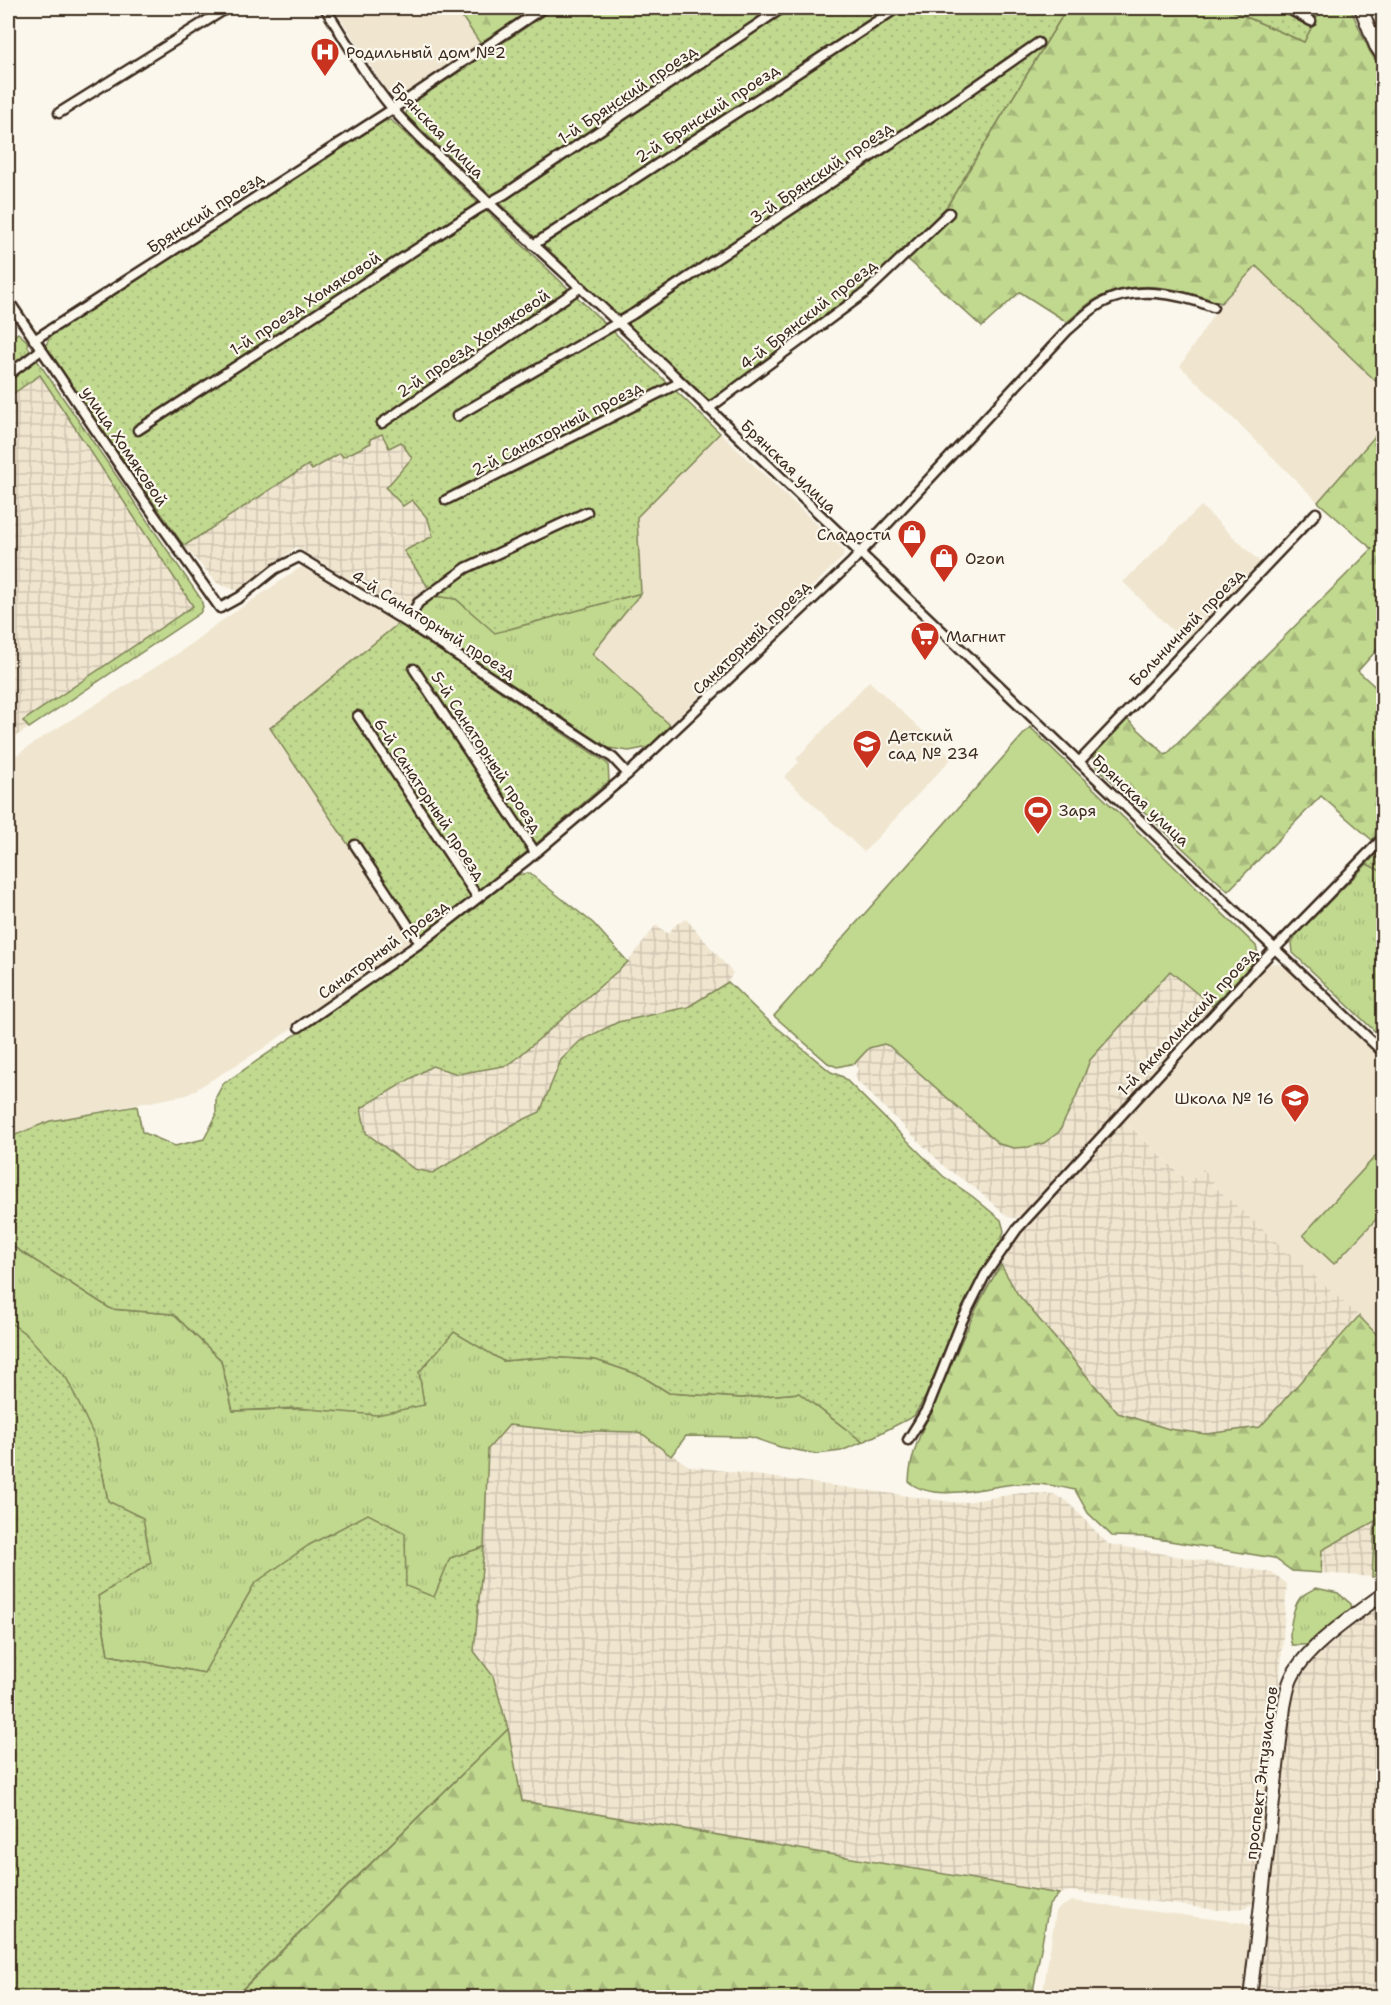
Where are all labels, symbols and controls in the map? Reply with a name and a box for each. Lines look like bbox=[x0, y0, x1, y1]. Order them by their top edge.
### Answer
hospital icon: Родильный дом №2 bbox=[309, 36, 341, 78]
street label: 1-й Брянский проезд bbox=[554, 40, 701, 149]
place label: Родильный дом №2 bbox=[346, 42, 506, 63]
street label: 2-й Брянский проезд bbox=[631, 59, 783, 168]
street label: Брянская улица bbox=[386, 78, 489, 183]
street label: 3-й Брянский проезд bbox=[746, 117, 897, 228]
street label: Брянский проезд bbox=[143, 167, 267, 258]
street label: 1-й проезд Хомяковой bbox=[226, 247, 385, 360]
street label: 4-й Брянский проезд bbox=[736, 254, 881, 374]
street label: 2-й проезд Хомяковой bbox=[393, 284, 554, 402]
street label: 2-й Санаторный проезд bbox=[468, 376, 646, 481]
street label: улица Хомяковой bbox=[77, 382, 173, 511]
street label: Брянская улица bbox=[736, 415, 841, 518]
shop icon: Сладости bbox=[896, 518, 928, 560]
place label: Сладости bbox=[817, 524, 891, 545]
shop icon: Ozon bbox=[928, 542, 960, 584]
place label: Ozon bbox=[965, 548, 1005, 569]
street label: Больничный проезд bbox=[1124, 564, 1248, 691]
street label: 4-й Санаторный проезд bbox=[348, 565, 520, 684]
street label: Санаторный проезд bbox=[688, 576, 815, 699]
supermarket icon: Магнит bbox=[909, 620, 941, 662]
place label: Магнит bbox=[946, 626, 1007, 647]
street label: 5-й Санаторный проезд bbox=[426, 667, 547, 837]
street label: 6-й Санаторный проезд bbox=[369, 714, 490, 885]
place label: Детский сад № 234 bbox=[888, 725, 979, 764]
school or university icon: Детский сад № 234 bbox=[851, 728, 883, 770]
street label: Брянская улица bbox=[1087, 750, 1194, 851]
sports icon: Заря bbox=[1022, 794, 1054, 836]
place label: Заря bbox=[1059, 800, 1096, 821]
street label: Санаторный проезд bbox=[314, 895, 453, 1004]
street label: 1-й Акмолинский проезд bbox=[1113, 942, 1262, 1100]
school or university icon: Школа № 16 bbox=[1279, 1082, 1311, 1124]
place label: Школа № 16 bbox=[1175, 1088, 1274, 1109]
street label: проспект Энтузиастов bbox=[1240, 1685, 1283, 1861]

